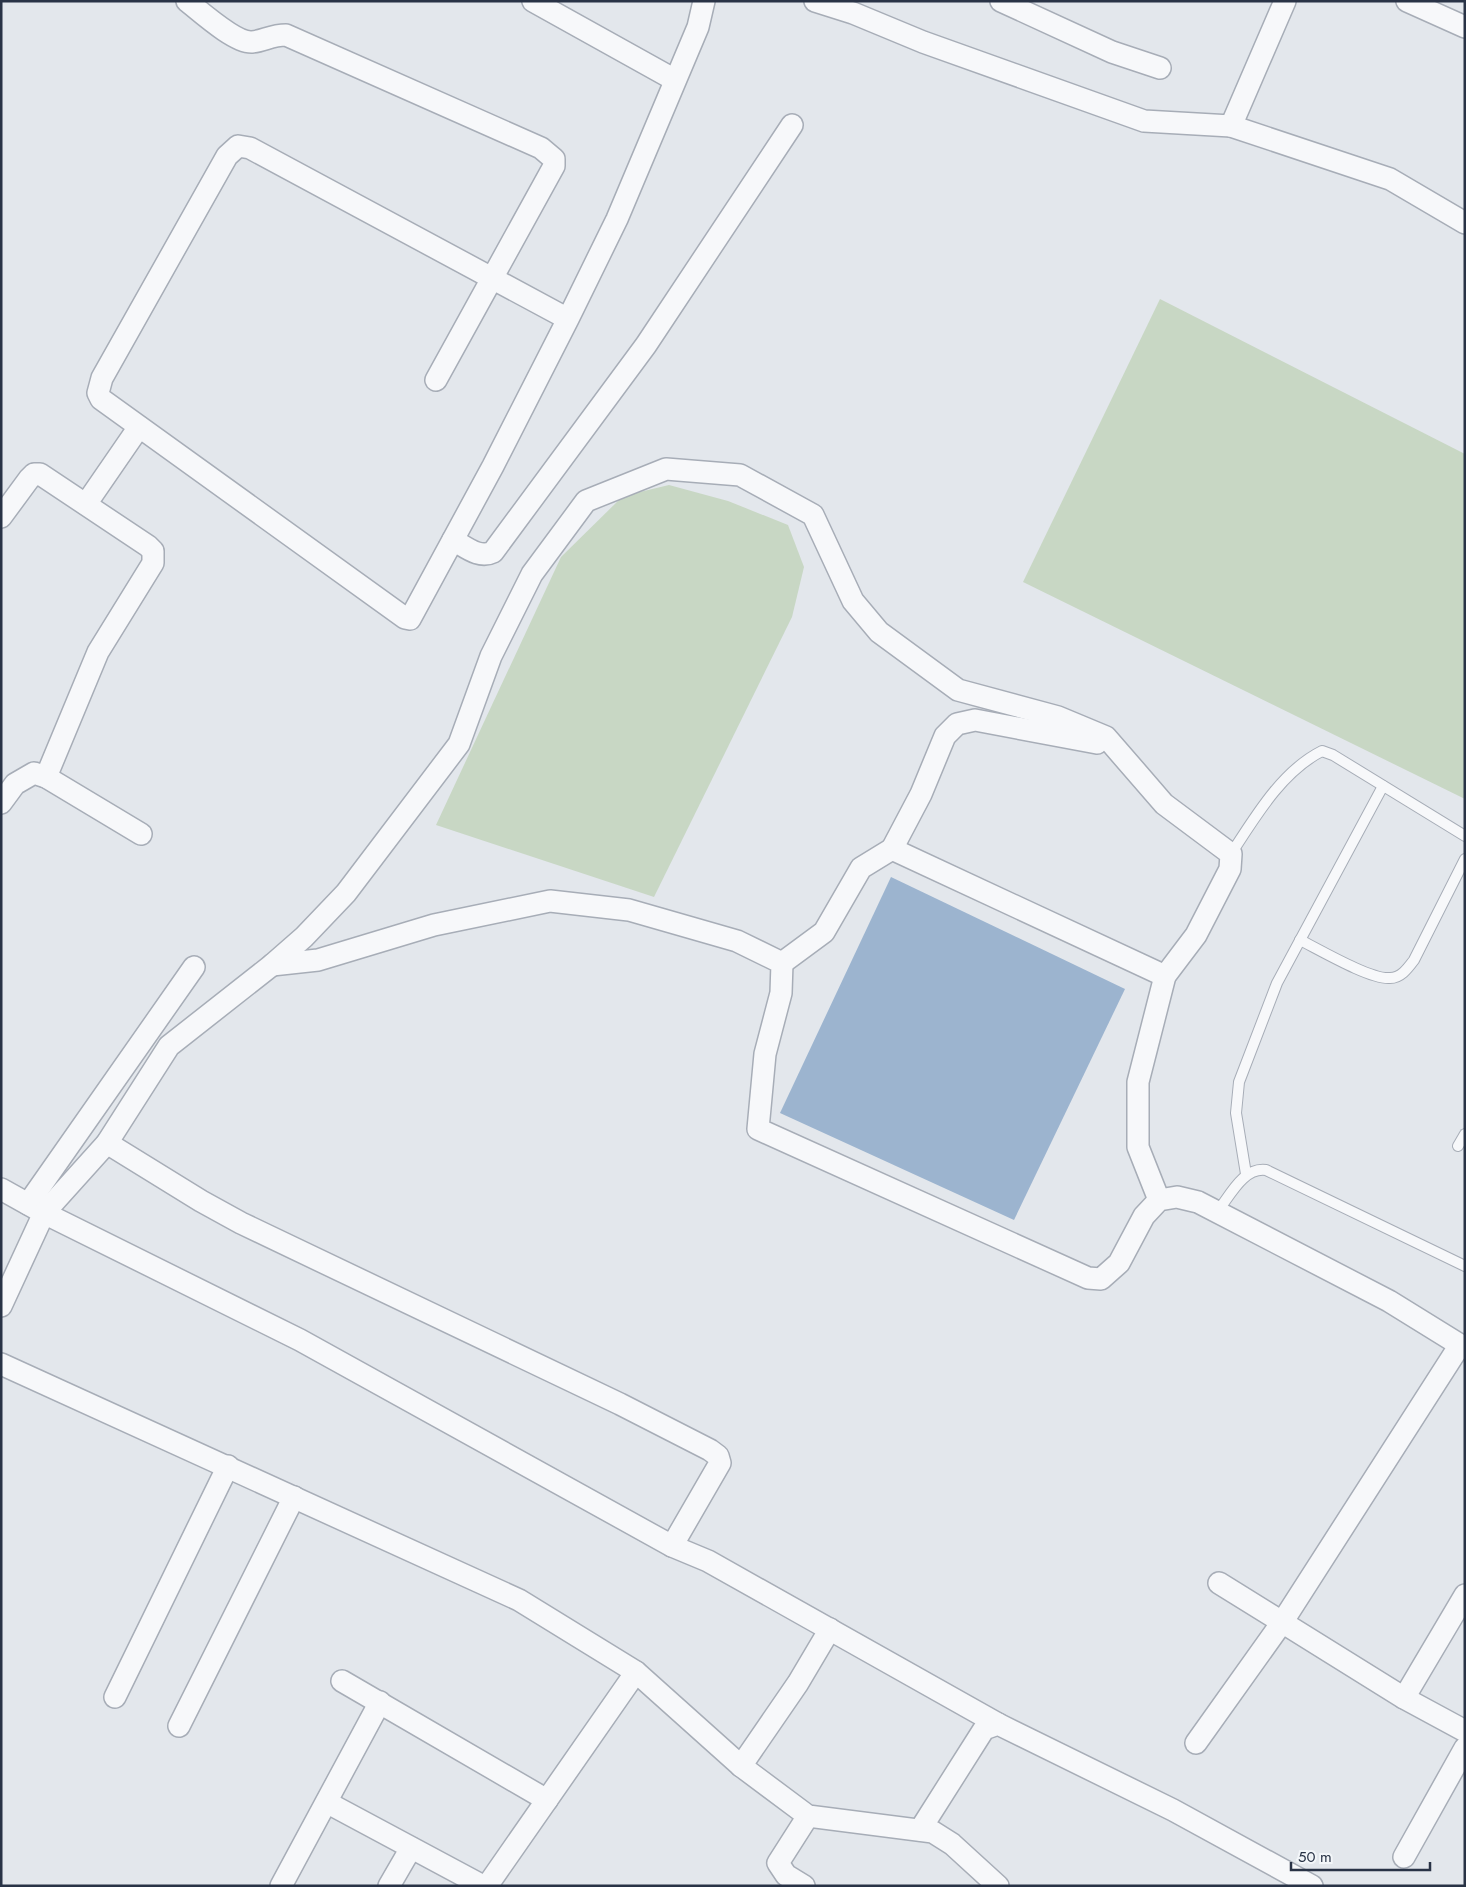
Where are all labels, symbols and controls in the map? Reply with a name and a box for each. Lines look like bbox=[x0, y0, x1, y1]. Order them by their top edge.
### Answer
scale bar bbox=[1291, 1840, 1430, 1872]
text: 50 m bbox=[1298, 1846, 1332, 1868]

